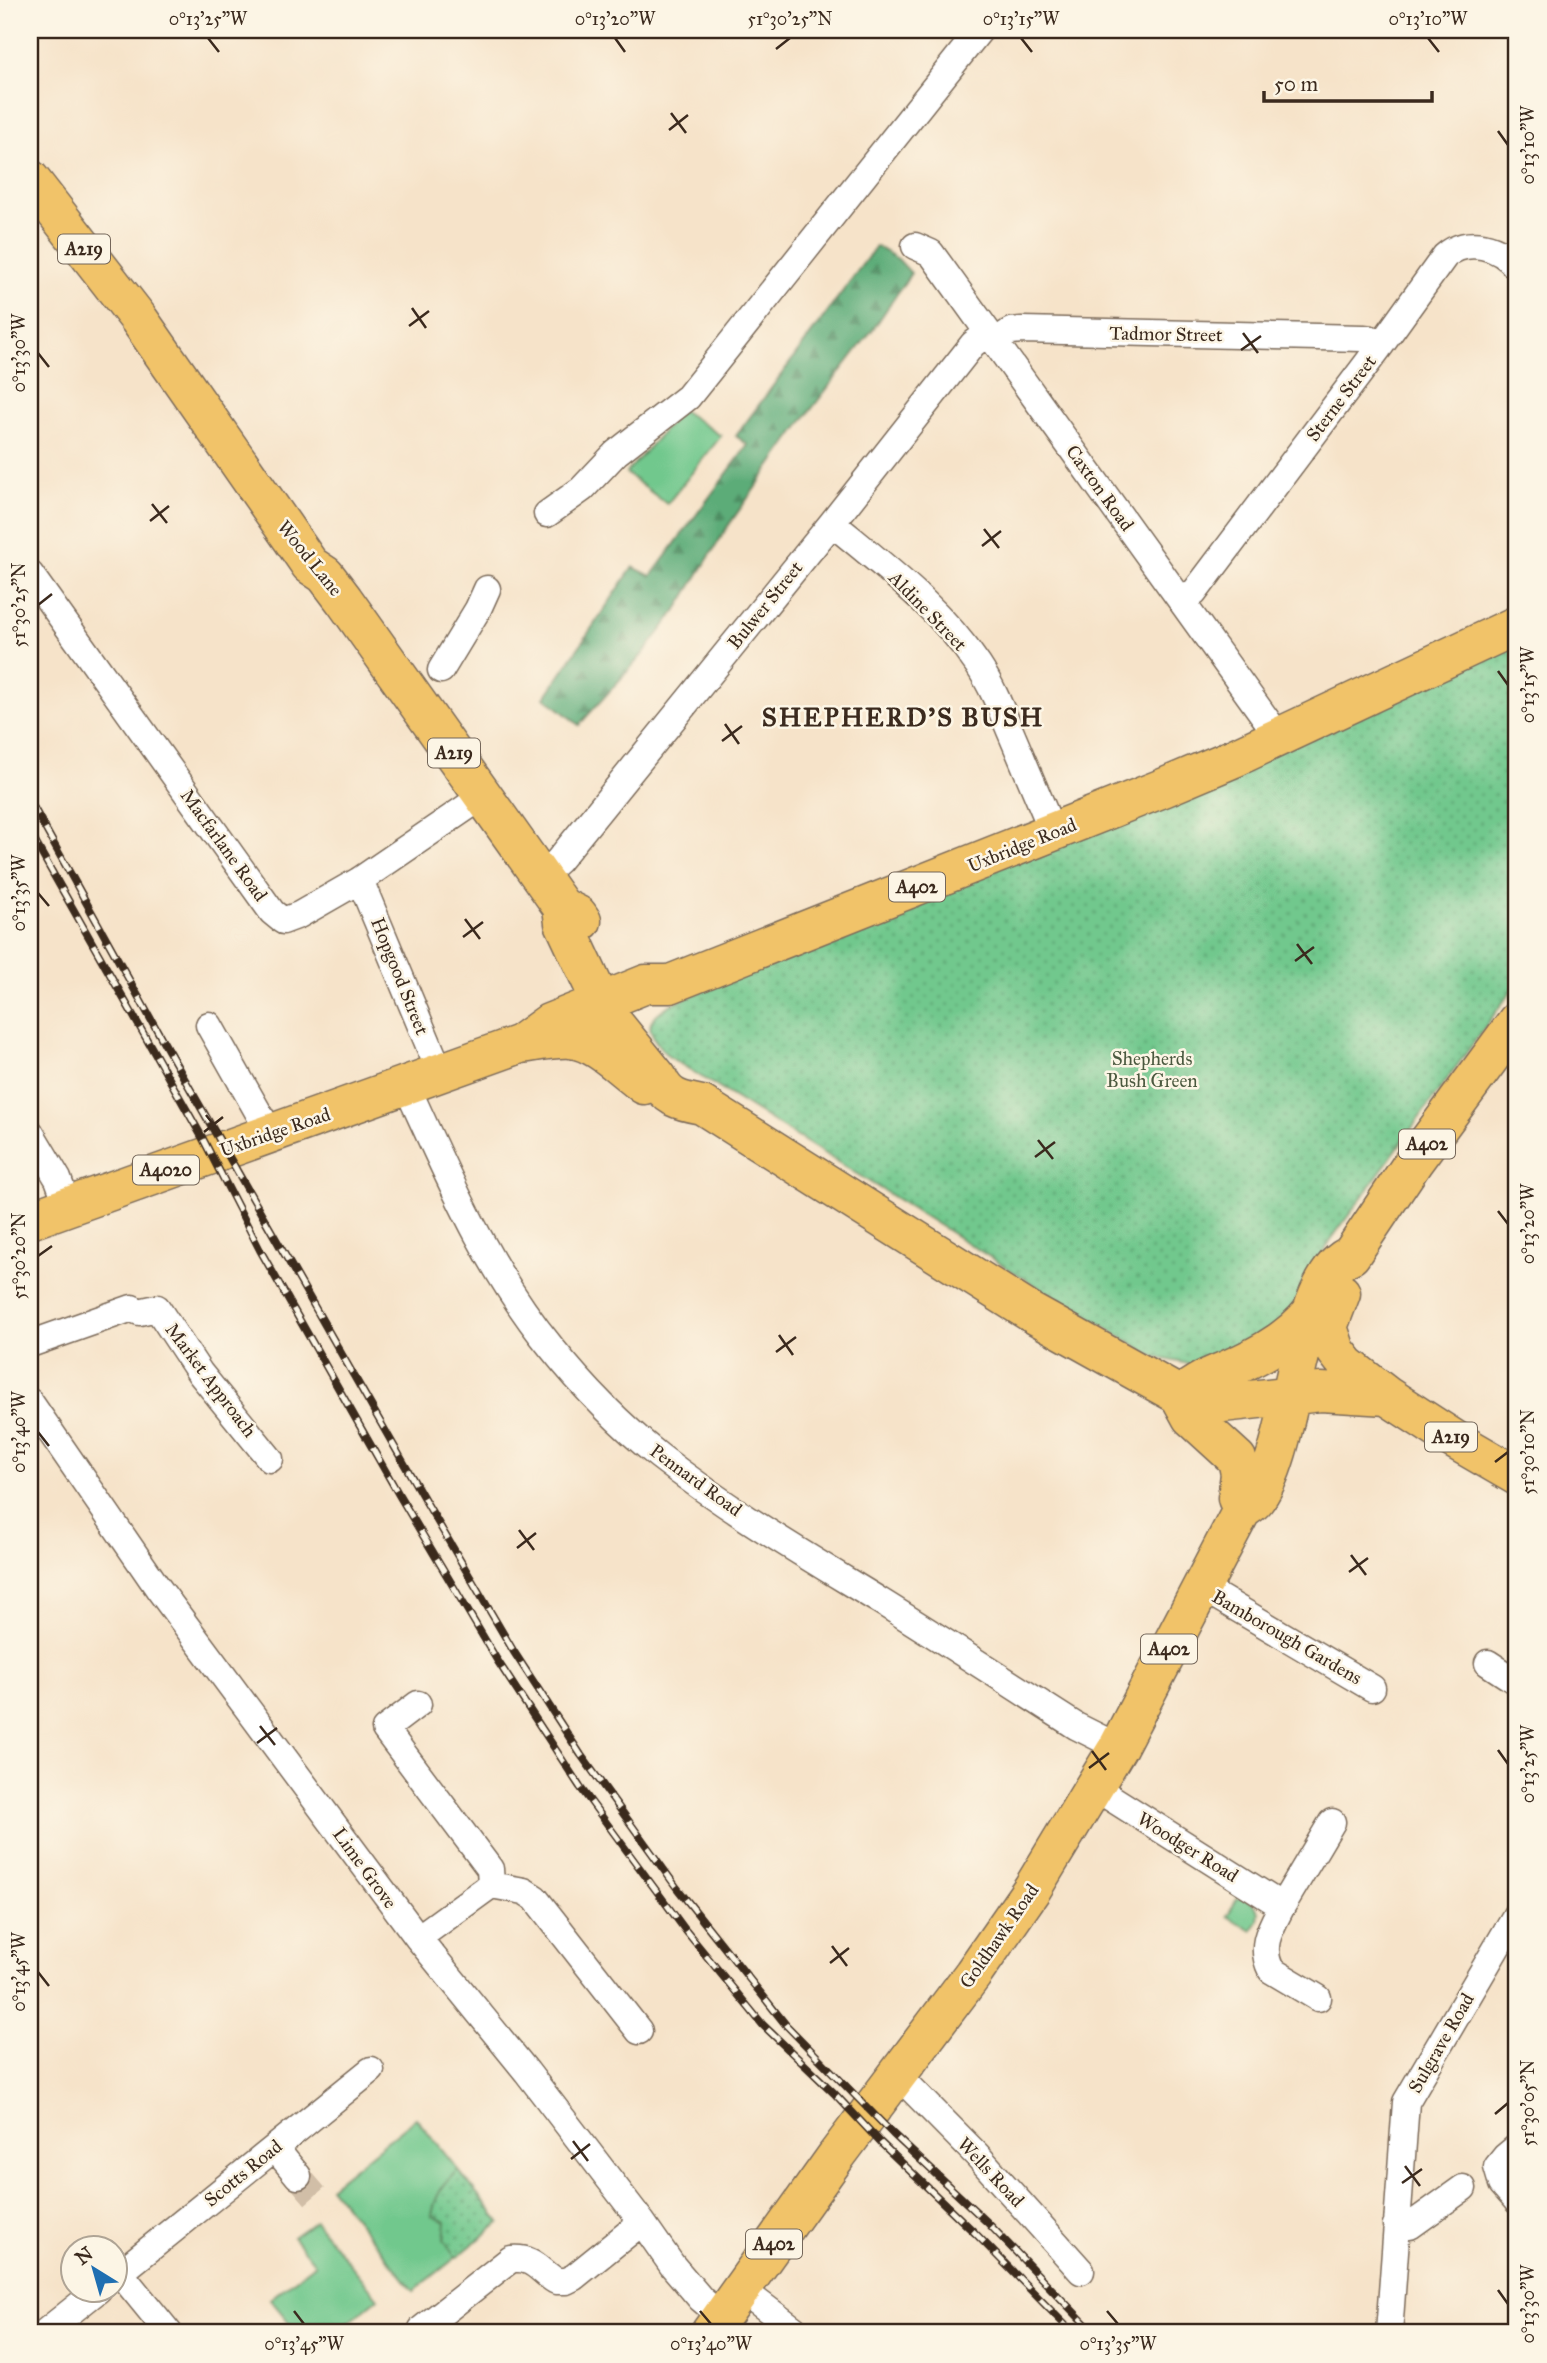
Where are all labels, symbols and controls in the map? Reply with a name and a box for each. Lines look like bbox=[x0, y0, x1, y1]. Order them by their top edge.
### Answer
text: 0°13'25"W bbox=[169, 8, 248, 30]
text: 0°13'20"W bbox=[575, 8, 656, 30]
text: 51°30'25"N bbox=[748, 8, 832, 30]
text: 0°13'15"W bbox=[983, 8, 1060, 30]
text: 0°13'10"W bbox=[1389, 8, 1468, 30]
scale bar bbox=[1264, 60, 1432, 104]
text: 50 m bbox=[1274, 71, 1319, 97]
text: 0°13'10"W bbox=[1517, 105, 1539, 184]
road number: A219 bbox=[58, 234, 110, 264]
text: 0°13'30"W bbox=[8, 313, 30, 392]
street label: Tadmor Street bbox=[1109, 322, 1223, 346]
street label: Sterne Street bbox=[1301, 350, 1381, 446]
street label: Caxton Road bbox=[1061, 440, 1139, 536]
street label: Wood Lane bbox=[273, 516, 347, 600]
street label: Bulwer Street bbox=[723, 556, 808, 654]
text: 51°30'25"N bbox=[8, 563, 30, 647]
street label: Aldine Street bbox=[884, 566, 972, 656]
text: 0°13'15"W bbox=[1517, 646, 1539, 723]
district label: SHEPHERD'S BUSH bbox=[762, 701, 1044, 733]
road number: A219 bbox=[428, 738, 480, 768]
street label: Macfarlane Road bbox=[176, 784, 273, 906]
street label: Uxbridge Road bbox=[964, 813, 1081, 878]
text: 0°13'35"W bbox=[8, 854, 30, 931]
road number: A402 bbox=[889, 872, 945, 902]
street label: Hopgood Street bbox=[365, 914, 434, 1039]
park label: Shepherds Bush Green bbox=[1106, 1047, 1198, 1092]
street label: Uxbridge Road bbox=[217, 1102, 334, 1163]
road number: A402 bbox=[1399, 1129, 1455, 1158]
road number: A4020 bbox=[133, 1156, 199, 1184]
text: 0°13'20"W bbox=[1517, 1183, 1539, 1264]
text: 51°30'20"N bbox=[8, 1212, 30, 1300]
street label: Market Approach bbox=[161, 1318, 262, 1442]
text: 0°13'40"W bbox=[8, 1390, 30, 1473]
text: 51°30'10"N bbox=[1517, 1409, 1539, 1495]
road number: A219 bbox=[1425, 1422, 1477, 1452]
street label: Pennard Road bbox=[646, 1439, 747, 1521]
street label: Bamborough Gardens bbox=[1207, 1585, 1366, 1690]
road number: A402 bbox=[1141, 1634, 1197, 1664]
text: 0°13'25"W bbox=[1517, 1724, 1539, 1803]
street label: Woodger Road bbox=[1133, 1807, 1243, 1888]
street label: Lime Grove bbox=[328, 1823, 402, 1913]
street label: Goldhawk Road bbox=[955, 1879, 1044, 1993]
text: 0°13'45"W bbox=[8, 1931, 30, 2012]
street label: Sulgrave Road bbox=[1403, 1989, 1480, 2097]
text: 51°30'05"N bbox=[1517, 2060, 1539, 2146]
street label: Wells Road bbox=[953, 2132, 1029, 2212]
street label: Scotts Road bbox=[199, 2134, 287, 2211]
road number: A402 bbox=[746, 2230, 802, 2258]
north arrow bbox=[60, 2234, 130, 2304]
text: N bbox=[71, 2242, 97, 2270]
text: 0°13'30"W bbox=[1517, 2264, 1539, 2343]
text: 0°13'45"W bbox=[264, 2333, 345, 2355]
text: 0°13'40"W bbox=[670, 2333, 753, 2355]
text: 0°13'35"W bbox=[1080, 2333, 1157, 2355]

